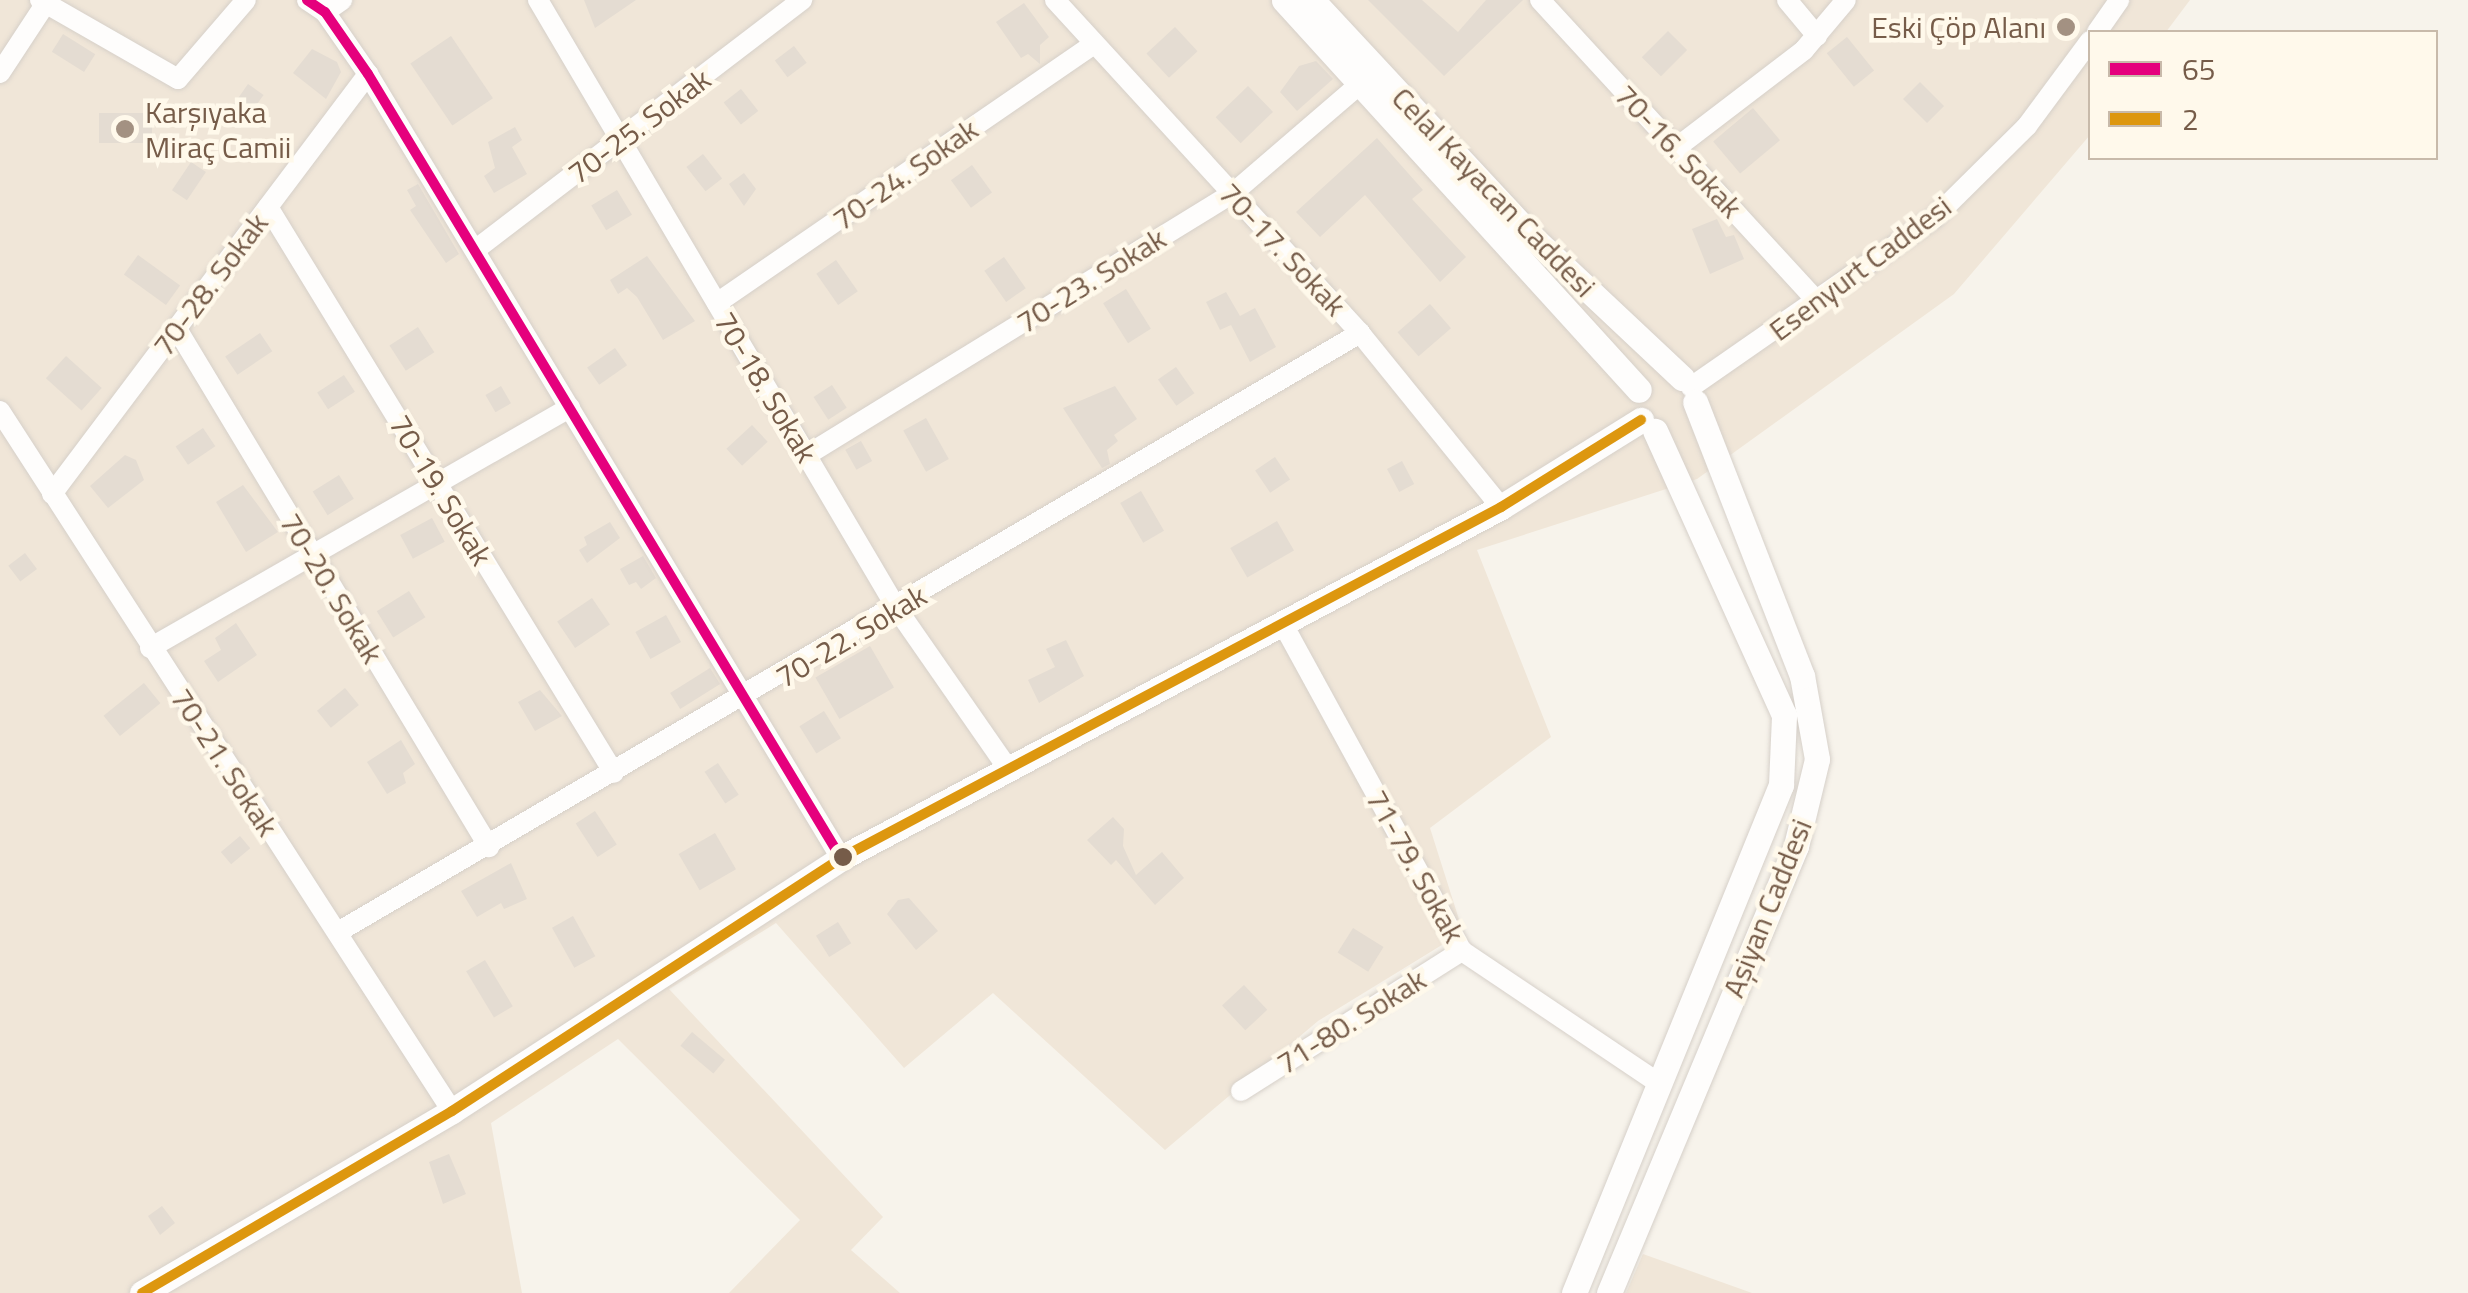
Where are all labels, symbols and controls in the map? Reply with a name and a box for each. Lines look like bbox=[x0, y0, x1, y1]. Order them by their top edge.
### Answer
place label: Eski Çöp Alanı bbox=[1871, 9, 2046, 45]
marker: Eski Çöp Alanı bbox=[2055, 16, 2077, 38]
legend bbox=[2088, 30, 2438, 160]
text: 65 bbox=[2182, 46, 2216, 92]
street label: 70-25. Sokak bbox=[561, 61, 717, 191]
street label: 70-16. Sokak bbox=[1608, 77, 1750, 225]
street label: Celal Kayacan Caddesi bbox=[1385, 80, 1603, 304]
place label: Karşıyaka Miraç Camii bbox=[145, 94, 291, 164]
text: 2 bbox=[2182, 96, 2199, 142]
street label: 70-24. Sokak bbox=[825, 111, 985, 237]
marker: Karşıyaka Miraç Camii bbox=[114, 118, 136, 140]
street label: 70-17. Sokak bbox=[1212, 175, 1354, 323]
street label: Esenyurt Caddesi bbox=[1762, 188, 1958, 348]
street label: 70-28. Sokak bbox=[145, 206, 275, 362]
street label: 70-23. Sokak bbox=[1010, 220, 1172, 340]
street label: 70-18. Sokak bbox=[707, 305, 825, 469]
street label: 70-19. Sokak bbox=[382, 408, 500, 572]
street label: 70-20. Sokak bbox=[273, 506, 391, 670]
street label: 70-22. Sokak bbox=[769, 577, 933, 695]
street label: 70-21. Sokak bbox=[164, 681, 286, 843]
street label: 71-79. Sokak bbox=[1359, 783, 1473, 949]
street label: Aşiyan Caddesi bbox=[1715, 814, 1819, 1002]
unlabelled marker bbox=[833, 847, 853, 867]
street label: 71-80. Sokak bbox=[1270, 961, 1432, 1081]

